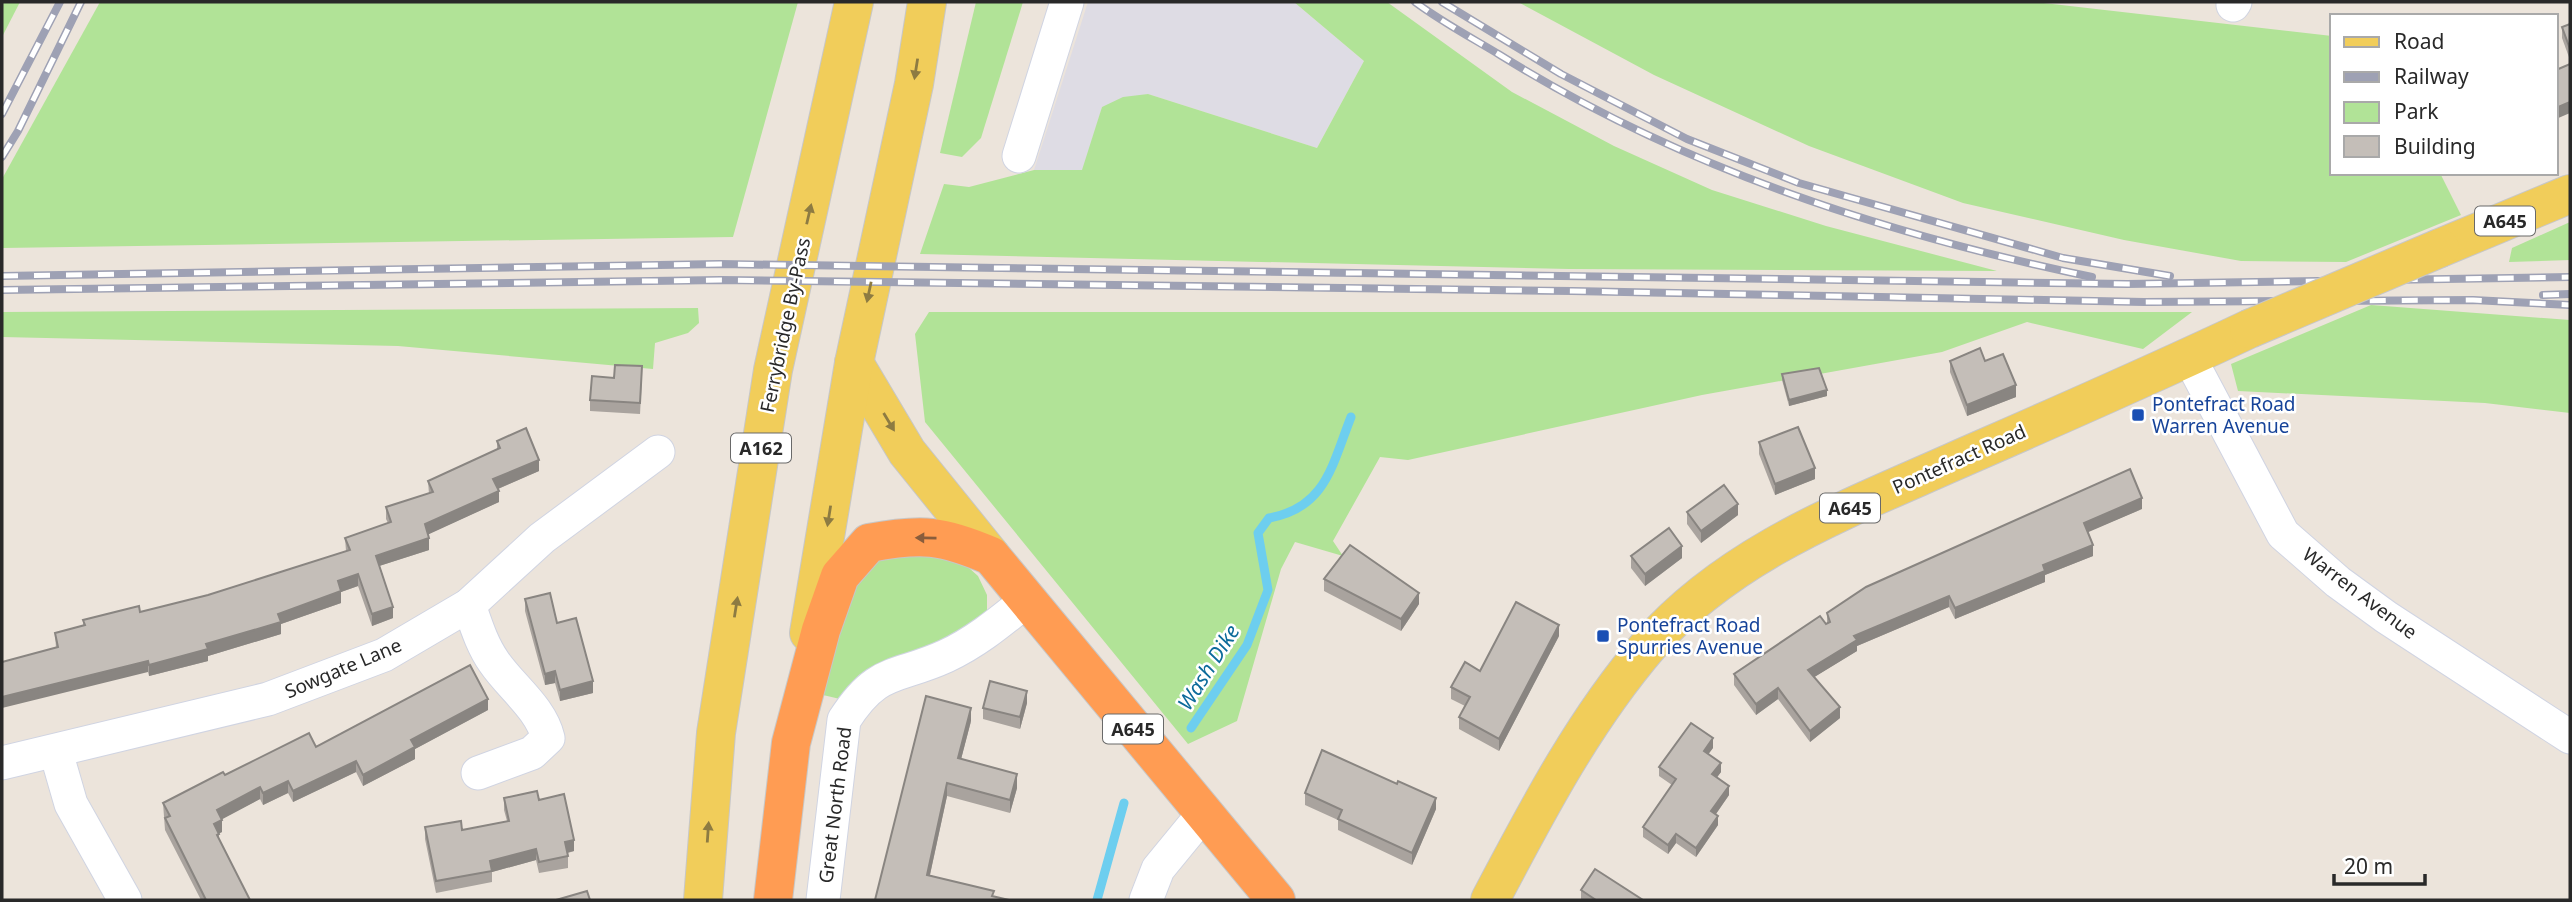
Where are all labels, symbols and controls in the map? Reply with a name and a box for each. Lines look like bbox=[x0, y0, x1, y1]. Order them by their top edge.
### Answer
legend bbox=[2330, 14, 2558, 175]
text: Road bbox=[2394, 27, 2444, 55]
one-way arrow bbox=[910, 58, 921, 80]
text: Railway bbox=[2394, 62, 2469, 90]
text: Park bbox=[2394, 97, 2439, 125]
text: Building bbox=[2394, 132, 2476, 160]
one-way arrow bbox=[803, 203, 814, 225]
road number: A645 bbox=[2475, 206, 2535, 236]
street label: Ferrybridge By-Pass bbox=[754, 235, 816, 415]
one-way arrow bbox=[864, 281, 875, 303]
place label: Pontefract Road Warren Avenue bbox=[2152, 391, 2296, 439]
marker: Pontefract Road Warren Avenue bbox=[2130, 407, 2146, 423]
one-way arrow bbox=[883, 412, 895, 431]
street label: Pontefract Road bbox=[1888, 418, 2030, 500]
road number: A162 bbox=[731, 434, 791, 462]
road number: A645 bbox=[1820, 494, 1880, 522]
one-way arrow bbox=[823, 505, 834, 527]
one-way arrow bbox=[915, 532, 937, 543]
street label: Warren Avenue bbox=[2297, 541, 2423, 645]
one-way arrow bbox=[731, 595, 742, 617]
place label: Pontefract Road Spurries Avenue bbox=[1617, 612, 1763, 660]
water label: Wash Dike bbox=[1171, 619, 1245, 715]
marker: Pontefract Road Spurries Avenue bbox=[1595, 628, 1611, 644]
street label: Sowgate Lane bbox=[281, 632, 405, 704]
road number: A645 bbox=[1103, 714, 1163, 744]
street label: Great North Road bbox=[813, 725, 857, 885]
one-way arrow bbox=[703, 821, 714, 843]
scale bar bbox=[2334, 842, 2425, 886]
text: 20 m bbox=[2344, 852, 2393, 880]

